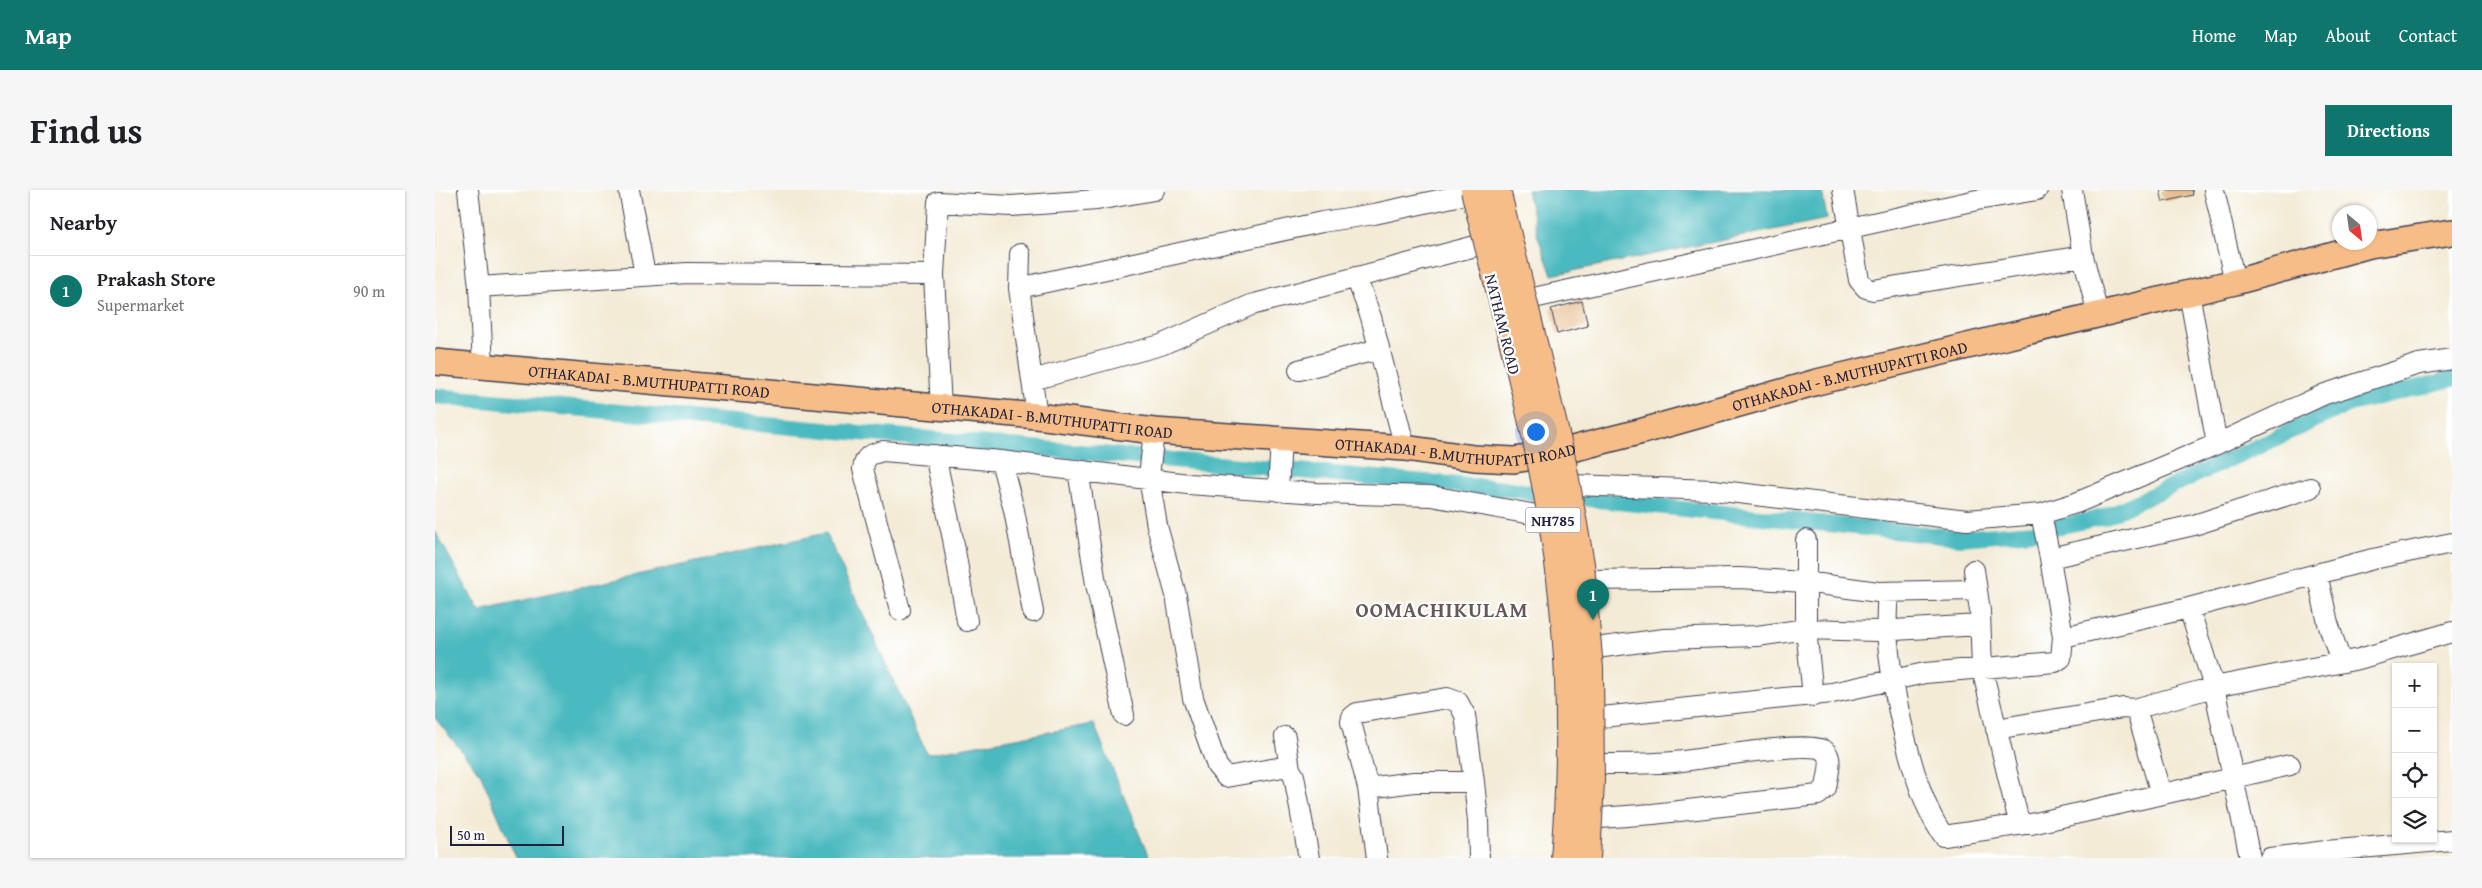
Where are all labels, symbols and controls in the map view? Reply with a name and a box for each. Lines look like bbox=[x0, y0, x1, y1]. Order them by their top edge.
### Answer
text: Map bbox=[25, 18, 72, 53]
text: Home bbox=[2192, 22, 2236, 49]
text: Map bbox=[2264, 22, 2297, 49]
text: About bbox=[2325, 22, 2371, 49]
text: Contact bbox=[2399, 22, 2457, 49]
text: Find us bbox=[30, 105, 143, 156]
button: Directions bbox=[2325, 105, 2452, 156]
north arrow bbox=[2332, 205, 2377, 250]
text: Nearby bbox=[50, 207, 117, 238]
text: Prakash Store bbox=[97, 265, 216, 293]
street label: NATHAM ROAD bbox=[1479, 271, 1527, 377]
text: 1 bbox=[62, 279, 70, 303]
text: 90 m bbox=[353, 279, 385, 303]
text: Supermarket bbox=[97, 293, 184, 317]
street label: OTHAKADAI - B.MUTHUPATTI ROAD bbox=[1729, 334, 1970, 417]
street label: OTHAKADAI - B.MUTHUPATTI ROAD bbox=[527, 358, 771, 404]
street label: OTHAKADAI - B.MUTHUPATTI ROAD bbox=[931, 395, 1174, 444]
your location bbox=[1523, 419, 1549, 445]
street label: OTHAKADAI - B.MUTHUPATTI ROAD bbox=[1334, 431, 1578, 472]
road number: NH785 bbox=[1525, 508, 1581, 532]
pin: 1 bbox=[1577, 579, 1609, 620]
district label: OOMACHIKULAM bbox=[1356, 594, 1528, 625]
map controls bbox=[2392, 663, 2437, 843]
button: + bbox=[2392, 663, 2437, 708]
button: − bbox=[2392, 708, 2437, 753]
button: locate bbox=[2392, 753, 2437, 798]
button: layers bbox=[2392, 798, 2437, 843]
scale bar bbox=[450, 823, 564, 846]
text: 50 m bbox=[457, 825, 485, 845]

